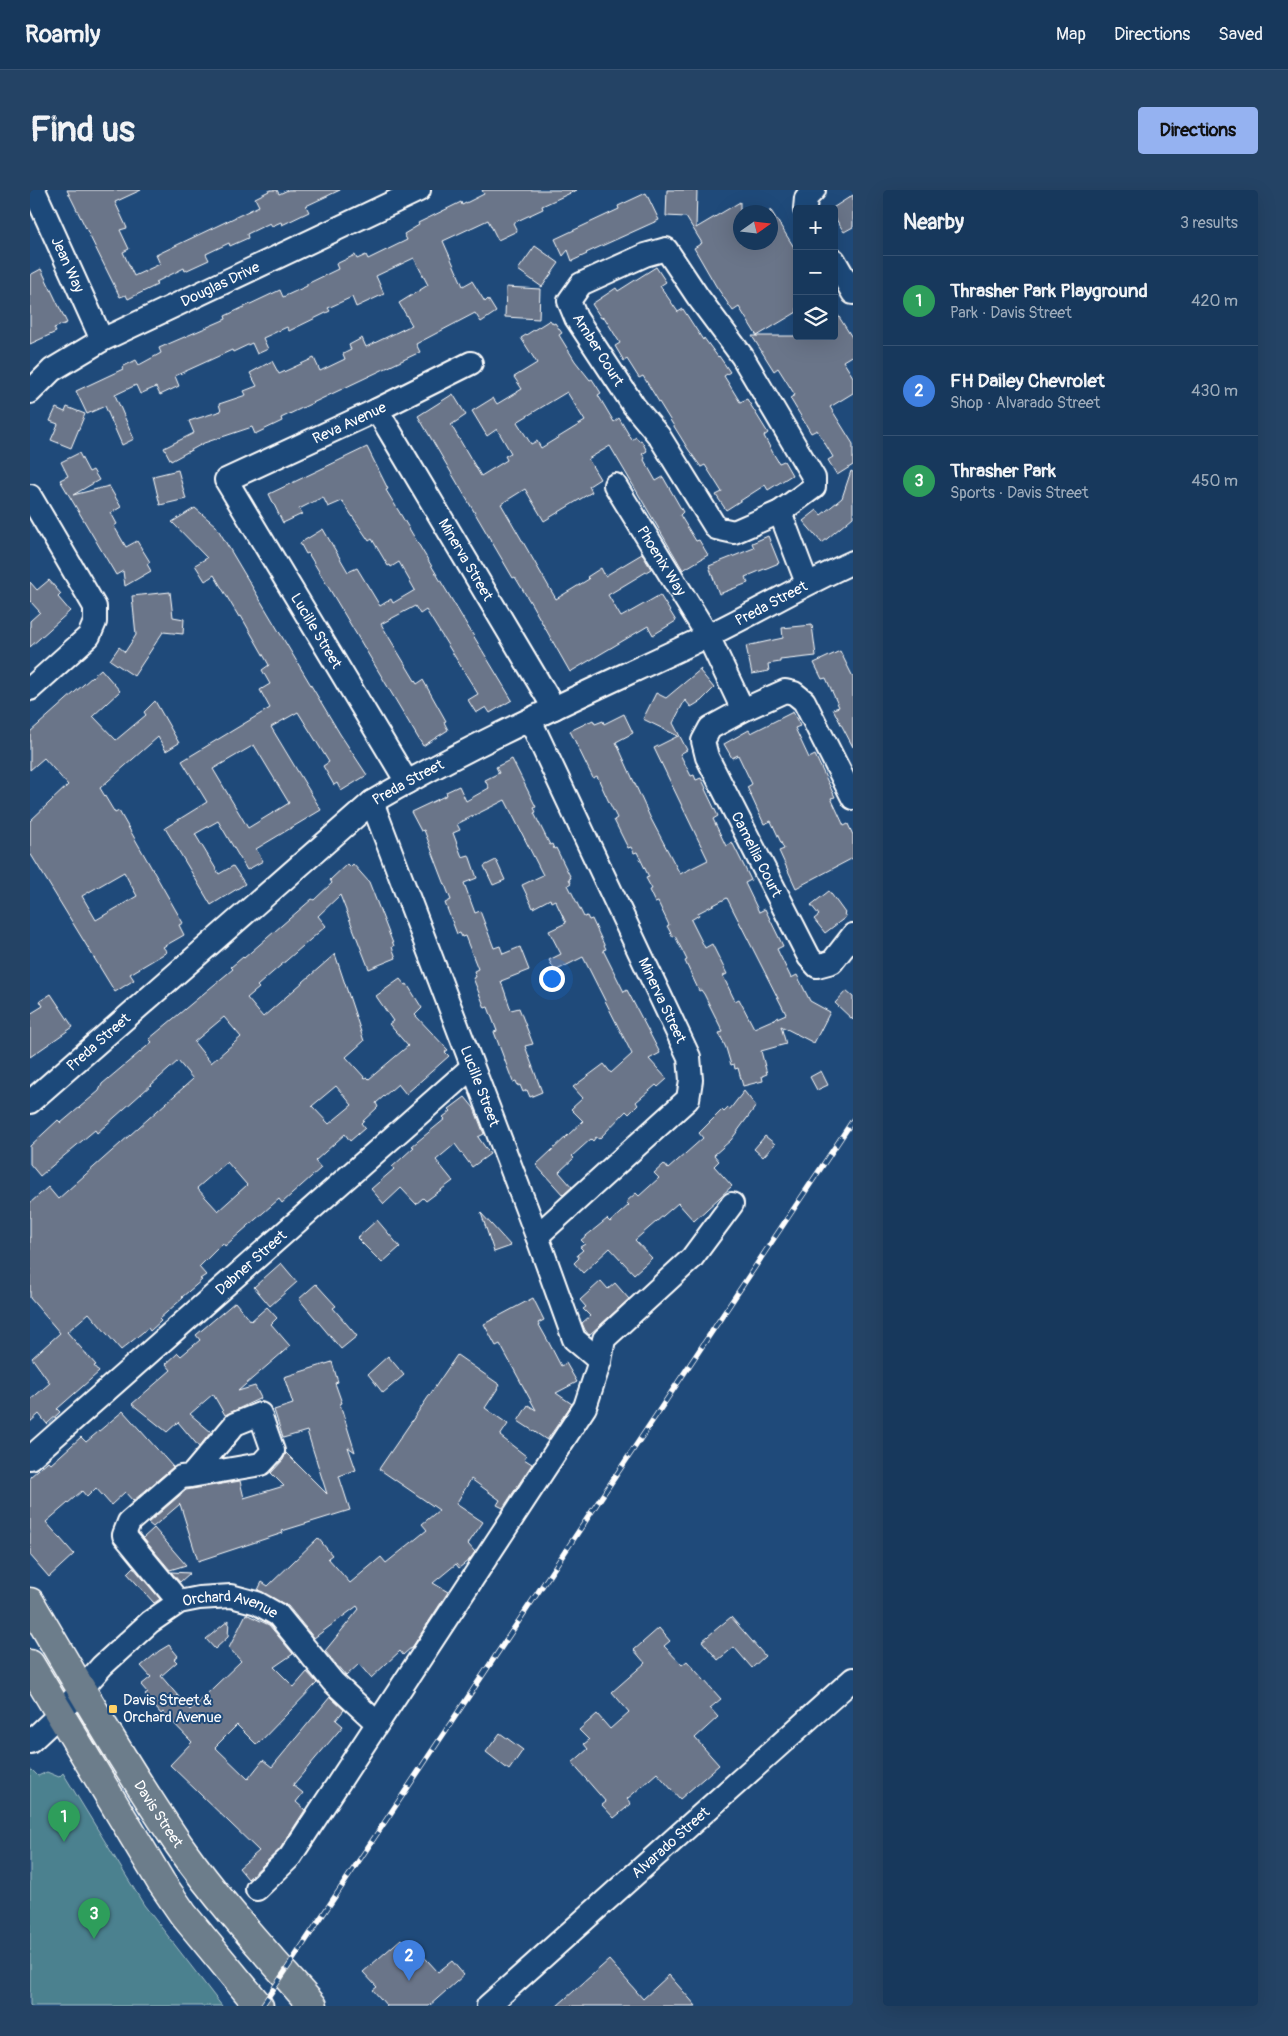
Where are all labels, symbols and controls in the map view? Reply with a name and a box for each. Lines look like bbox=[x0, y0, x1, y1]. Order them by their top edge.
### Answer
text: Roamly bbox=[25, 20, 100, 49]
text: Map bbox=[1056, 23, 1086, 46]
text: Directions bbox=[1114, 23, 1190, 46]
text: Saved bbox=[1218, 23, 1263, 46]
button: Directions bbox=[1138, 107, 1258, 154]
text: Find us bbox=[30, 108, 135, 152]
north arrow bbox=[733, 205, 778, 250]
map controls bbox=[793, 205, 838, 340]
button: + bbox=[793, 205, 838, 250]
text: Nearby bbox=[903, 209, 964, 236]
text: 3 results bbox=[1180, 213, 1238, 233]
street label: Jean Way bbox=[47, 234, 89, 296]
button: − bbox=[793, 250, 838, 295]
street label: Douglas Drive bbox=[177, 257, 263, 311]
text: Thrasher Park Playground bbox=[950, 279, 1148, 303]
text: 1 bbox=[916, 291, 922, 311]
text: 420 m bbox=[1191, 291, 1238, 311]
button: layers bbox=[793, 295, 838, 340]
text: Park · Davis Street bbox=[950, 303, 1072, 323]
street label: Amber Court bbox=[568, 310, 628, 391]
text: FH Dailey Chevrolet bbox=[950, 369, 1105, 393]
text: 2 bbox=[915, 381, 923, 401]
text: 430 m bbox=[1191, 381, 1238, 401]
text: Shop · Alvarado Street bbox=[950, 393, 1100, 413]
street label: Reva Avenue bbox=[309, 397, 390, 448]
text: Thrasher Park bbox=[950, 459, 1056, 483]
text: 3 bbox=[915, 471, 923, 491]
text: 450 m bbox=[1191, 471, 1238, 491]
text: Sports · Davis Street bbox=[950, 483, 1088, 503]
street label: Minerva Street bbox=[434, 515, 498, 605]
street label: Phoenix Way bbox=[633, 522, 691, 600]
street label: Preda Street bbox=[732, 576, 811, 630]
street label: Lucille Street bbox=[286, 590, 346, 673]
street label: Preda Street bbox=[369, 754, 448, 809]
street label: Camellia Court bbox=[727, 809, 787, 901]
street label: Minerva Street bbox=[634, 955, 691, 1047]
your location bbox=[539, 966, 565, 992]
street label: Preda Street bbox=[63, 1008, 135, 1075]
street label: Lucille Street bbox=[456, 1043, 504, 1130]
street label: Dabner Street bbox=[211, 1225, 291, 1299]
street label: Orchard Avenue bbox=[181, 1587, 282, 1623]
place label: Davis Street & Orchard Avenue bbox=[123, 1691, 222, 1727]
marker: Davis Street & Orchard Avenue bbox=[107, 1703, 119, 1715]
street label: Davis Street bbox=[130, 1777, 188, 1852]
pin: 1 bbox=[48, 1801, 80, 1842]
street label: Alvarado Street bbox=[627, 1802, 714, 1882]
pin: 3 bbox=[78, 1898, 110, 1939]
pin: 2 bbox=[393, 1940, 425, 1981]

